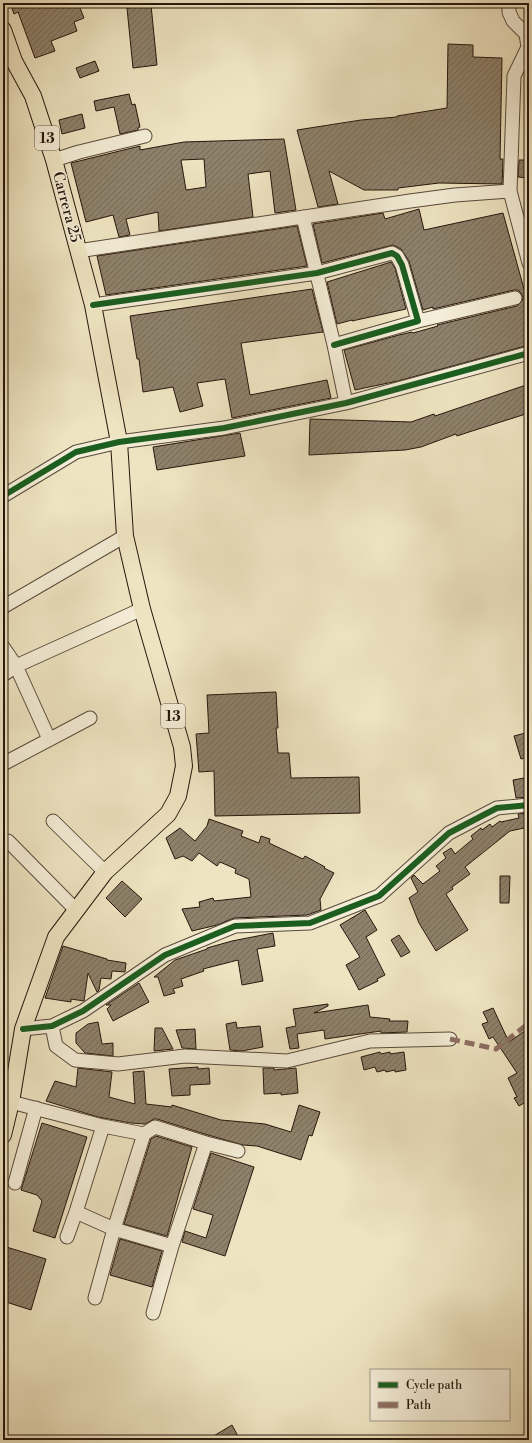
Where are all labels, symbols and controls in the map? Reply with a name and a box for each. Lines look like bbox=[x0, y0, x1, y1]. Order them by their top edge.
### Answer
road number: 13 bbox=[35, 126, 59, 150]
street label: Carrera 25 bbox=[48, 170, 85, 245]
road number: 13 bbox=[161, 704, 185, 728]
legend bbox=[370, 1369, 510, 1421]
text: Cycle path bbox=[406, 1378, 462, 1393]
text: Path bbox=[406, 1398, 431, 1413]

